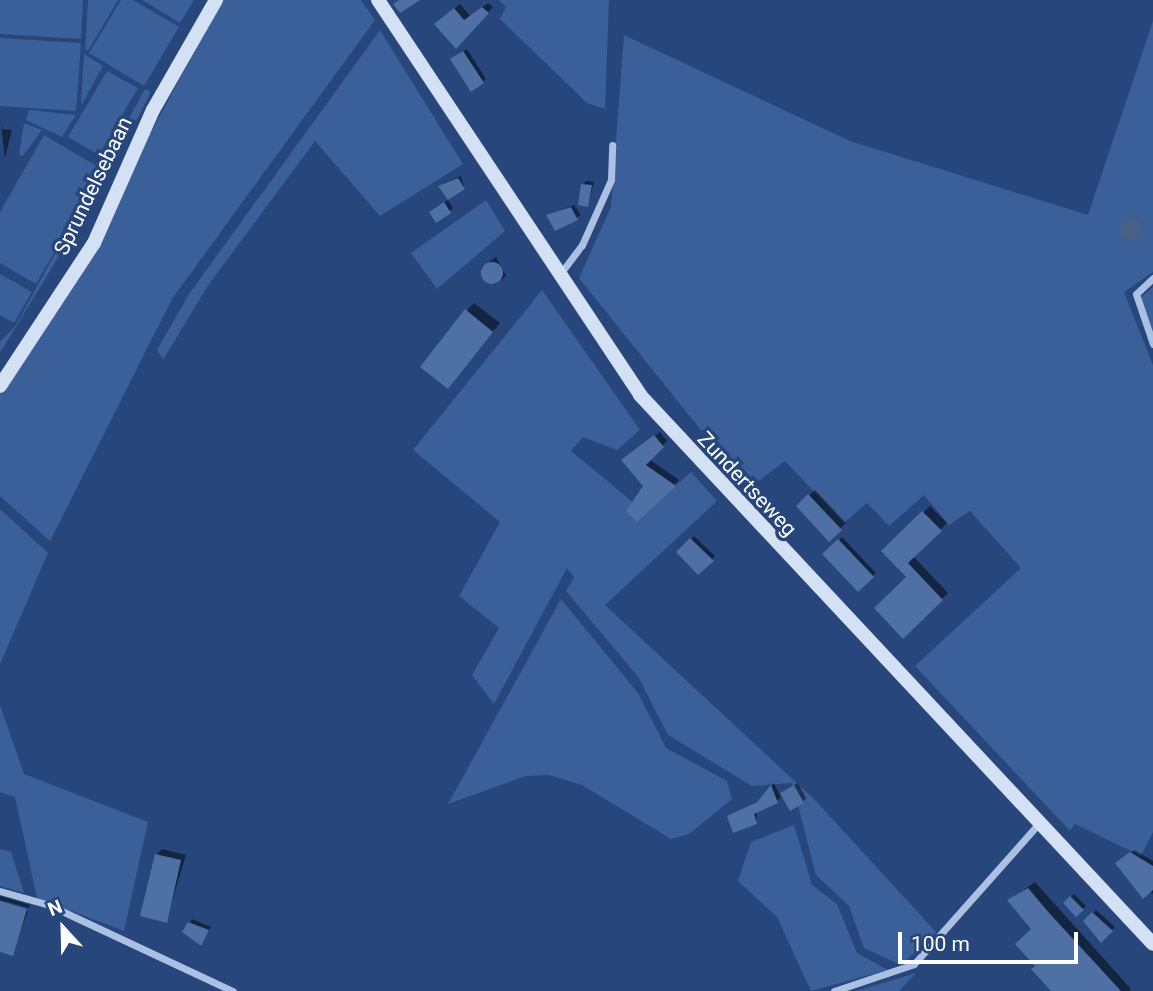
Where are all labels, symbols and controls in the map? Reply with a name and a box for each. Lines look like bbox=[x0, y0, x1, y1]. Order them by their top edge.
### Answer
street label: Sprundelsebaan bbox=[49, 113, 137, 259]
street label: Zundertseweg bbox=[692, 427, 802, 541]
north arrow bbox=[28, 893, 98, 963]
text: N bbox=[44, 895, 65, 921]
scale bar bbox=[901, 918, 1081, 962]
text: 100 m bbox=[911, 932, 970, 956]

